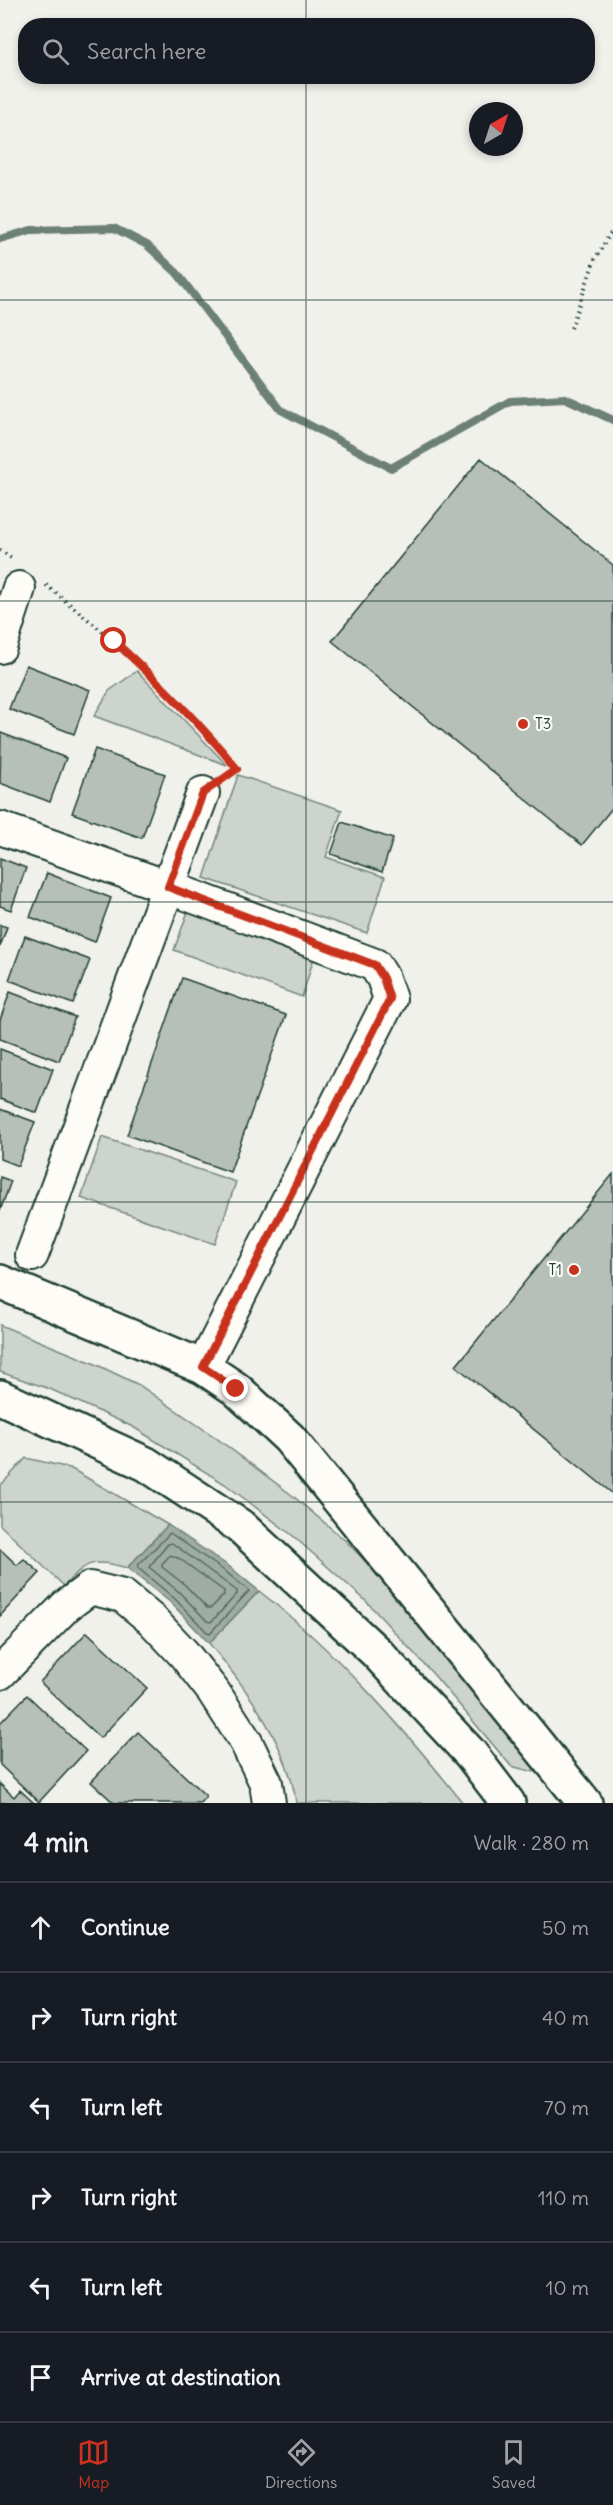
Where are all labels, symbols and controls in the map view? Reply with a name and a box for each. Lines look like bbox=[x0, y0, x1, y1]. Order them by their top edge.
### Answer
search box bbox=[18, 18, 595, 84]
icon: search bbox=[39, 35, 72, 68]
text: Search here bbox=[87, 37, 206, 65]
north arrow bbox=[469, 102, 523, 156]
route start bbox=[100, 627, 126, 653]
place label: T3 bbox=[535, 714, 551, 733]
marker: T3 bbox=[516, 717, 530, 731]
place label: T1 bbox=[549, 1260, 562, 1279]
marker: T1 bbox=[567, 1263, 581, 1277]
route end bbox=[222, 1375, 248, 1401]
text: 4 min bbox=[24, 1826, 89, 1859]
text: Walk · 280 m bbox=[473, 1830, 589, 1855]
icon: ahead bbox=[24, 1911, 57, 1944]
text: Continue bbox=[81, 1913, 170, 1941]
text: 50 m bbox=[542, 1915, 589, 1940]
icon: right bbox=[24, 2001, 57, 2034]
text: Turn right bbox=[81, 2003, 177, 2031]
text: 40 m bbox=[542, 2005, 589, 2030]
icon: left bbox=[24, 2091, 57, 2124]
text: Turn left bbox=[81, 2093, 162, 2121]
text: 70 m bbox=[544, 2095, 589, 2120]
icon: right bbox=[24, 2181, 57, 2214]
text: Turn right bbox=[81, 2183, 177, 2211]
text: 110 m bbox=[538, 2185, 589, 2210]
icon: left bbox=[24, 2271, 57, 2304]
text: Turn left bbox=[81, 2273, 162, 2301]
text: 10 m bbox=[546, 2275, 589, 2300]
icon: arrive bbox=[24, 2361, 57, 2394]
text: Arrive at destination bbox=[81, 2363, 281, 2391]
tab: Map bbox=[77, 2436, 110, 2492]
tab: Directions bbox=[265, 2436, 337, 2492]
tab: Saved bbox=[492, 2436, 536, 2492]

